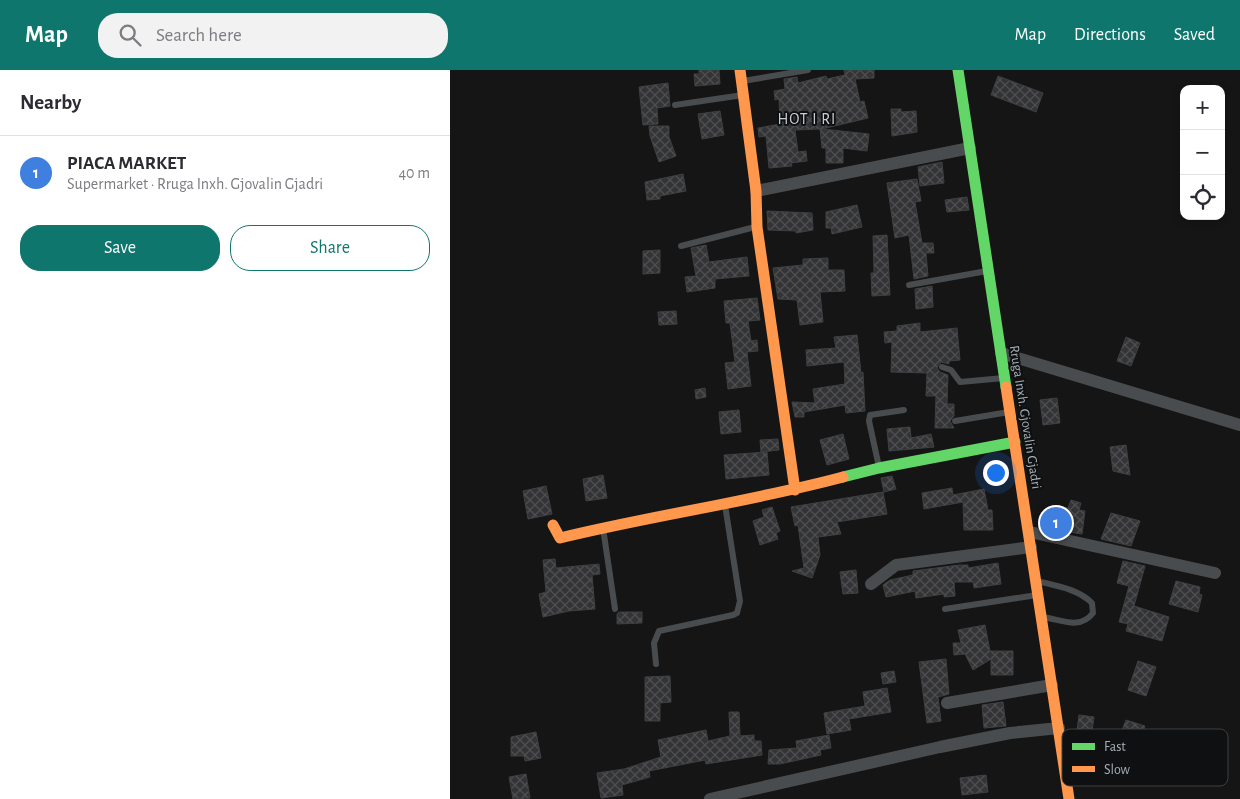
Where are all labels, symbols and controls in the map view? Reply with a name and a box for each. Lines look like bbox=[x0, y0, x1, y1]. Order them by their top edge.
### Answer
search box bbox=[98, 13, 448, 58]
icon: search bbox=[116, 21, 144, 49]
text: Map bbox=[25, 23, 68, 47]
text: Search here bbox=[156, 26, 242, 45]
text: Map bbox=[1015, 26, 1046, 44]
text: Directions bbox=[1074, 26, 1146, 44]
text: Saved bbox=[1174, 26, 1215, 44]
map controls bbox=[1180, 85, 1225, 220]
button: + bbox=[1180, 85, 1225, 130]
text: Nearby bbox=[20, 92, 81, 113]
district label: HOT I RI bbox=[778, 111, 836, 127]
button: − bbox=[1180, 130, 1225, 175]
text: PIACA MARKET bbox=[67, 154, 186, 173]
text: 1 bbox=[33, 165, 39, 181]
text: 40 m bbox=[398, 165, 430, 181]
button: locate bbox=[1180, 175, 1225, 220]
text: Supermarket · Rruga Inxh. Gjovalin Gjadri bbox=[67, 176, 323, 192]
button: Save bbox=[20, 225, 220, 271]
button: Share bbox=[230, 225, 430, 271]
street label: Rruga Inxh. Gjovalin Gjadri bbox=[1007, 344, 1043, 490]
your location bbox=[983, 460, 1009, 486]
pin: 1 bbox=[1040, 504, 1072, 542]
legend bbox=[1062, 729, 1228, 786]
text: Fast bbox=[1104, 740, 1126, 754]
text: Slow bbox=[1104, 763, 1131, 777]

